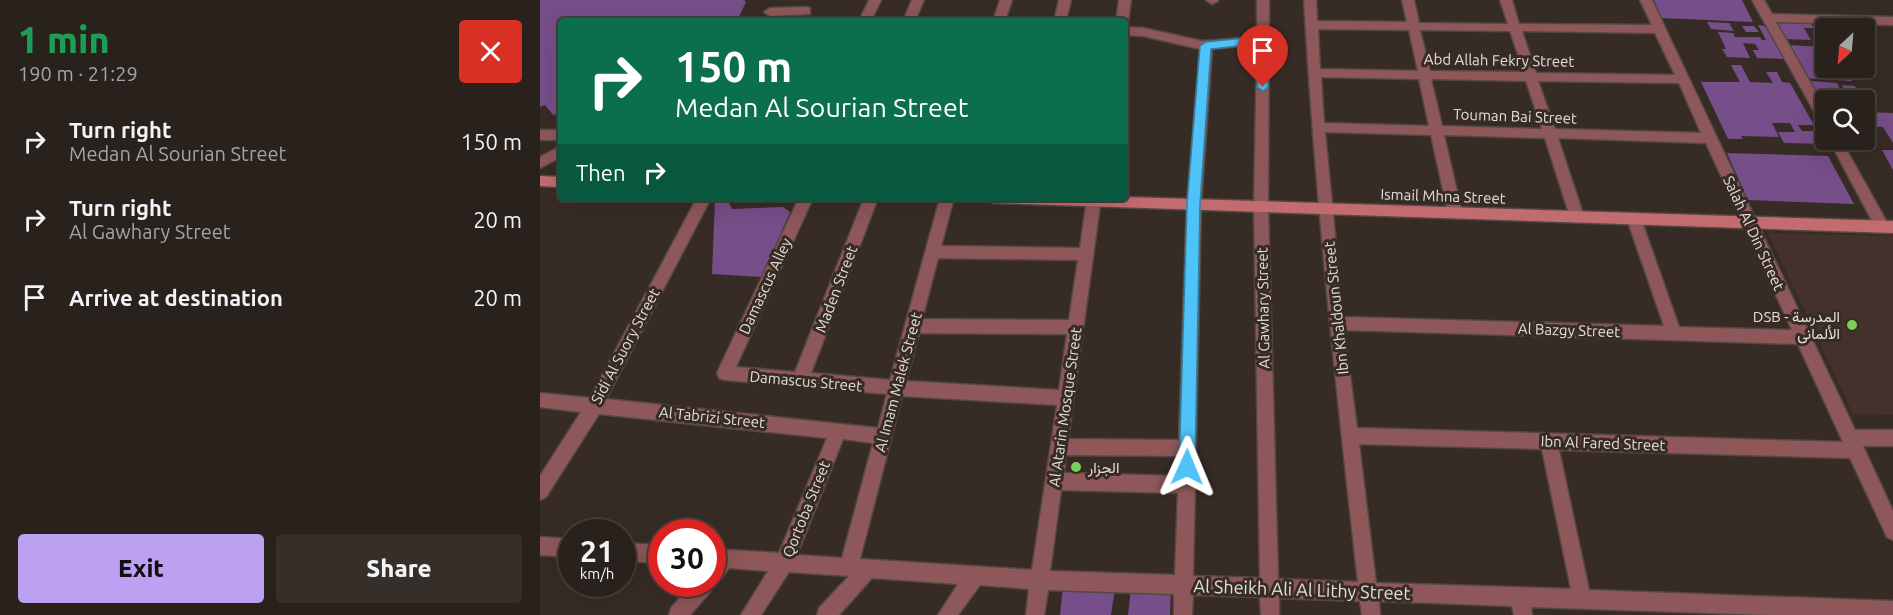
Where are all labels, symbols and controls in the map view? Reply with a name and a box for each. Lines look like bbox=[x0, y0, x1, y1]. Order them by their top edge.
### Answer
north arrow bbox=[1815, 18, 1875, 78]
map controls bbox=[1815, 18, 1875, 150]
text: 1 min bbox=[18, 19, 110, 60]
button: close bbox=[459, 20, 522, 83]
pin bbox=[1237, 25, 1288, 87]
icon: arrive bbox=[1246, 34, 1279, 67]
icon: right bbox=[576, 42, 654, 120]
text: 150 m bbox=[675, 43, 792, 90]
street label: Abd Allah Fekry Street bbox=[1424, 50, 1574, 70]
text: 190 m · 21:29 bbox=[18, 62, 138, 85]
button: search bbox=[1815, 90, 1875, 150]
text: Medan Al Sourian Street bbox=[675, 92, 968, 122]
street label: Touman Bai Street bbox=[1453, 105, 1577, 127]
text: Turn right bbox=[69, 117, 171, 142]
icon: right bbox=[18, 125, 51, 158]
text: 150 m bbox=[461, 129, 522, 154]
text: Medan Al Sourian Street bbox=[69, 142, 286, 165]
icon: right bbox=[638, 156, 671, 189]
text: Then bbox=[576, 160, 626, 185]
street label: Salah Al Din Street bbox=[1720, 173, 1788, 293]
street label: Ismail Mhna Street bbox=[1380, 185, 1506, 207]
text: Turn right bbox=[69, 195, 171, 220]
icon: right bbox=[18, 203, 51, 236]
text: 20 m bbox=[473, 207, 522, 232]
text: Al Gawhary Street bbox=[69, 220, 231, 243]
street label: Damascus Alley bbox=[735, 235, 795, 337]
street label: Ibn Khaldoun Street bbox=[1321, 240, 1351, 375]
street label: Maden Street bbox=[812, 243, 860, 335]
street label: Al Gawhary Street bbox=[1253, 247, 1273, 369]
icon: arrive bbox=[18, 281, 51, 314]
text: Arrive at destination bbox=[69, 285, 283, 310]
text: 20 m bbox=[473, 285, 522, 310]
street label: Sidi Al Suory Street bbox=[587, 285, 663, 407]
place label: DSB - المدرسة الألمانى bbox=[1753, 308, 1840, 344]
street label: Al Imam Malek Street bbox=[871, 310, 925, 454]
marker: DSB - المدرسة الألمانى bbox=[1845, 318, 1859, 332]
street label: Al Bazgy Street bbox=[1518, 320, 1620, 340]
street label: Al Atarin Mosque Street bbox=[1045, 326, 1085, 488]
street label: Damascus Street bbox=[749, 368, 863, 394]
street label: Al Tabrizi Street bbox=[658, 403, 766, 431]
street label: Ibn Al Fared Street bbox=[1540, 432, 1666, 454]
position arrow bbox=[1155, 435, 1219, 499]
street label: Qortoba Street bbox=[779, 458, 833, 560]
place label: الجزار bbox=[1087, 459, 1119, 477]
marker: الجزار bbox=[1069, 460, 1083, 474]
speed limit sign: 30 bbox=[648, 519, 726, 597]
button: Exit bbox=[18, 534, 264, 603]
button: Share bbox=[276, 534, 522, 603]
text: 21 bbox=[580, 534, 614, 568]
text: km/h bbox=[580, 565, 614, 582]
street label: Al Sheikh Ali Al Lithy Street bbox=[1193, 575, 1411, 603]

